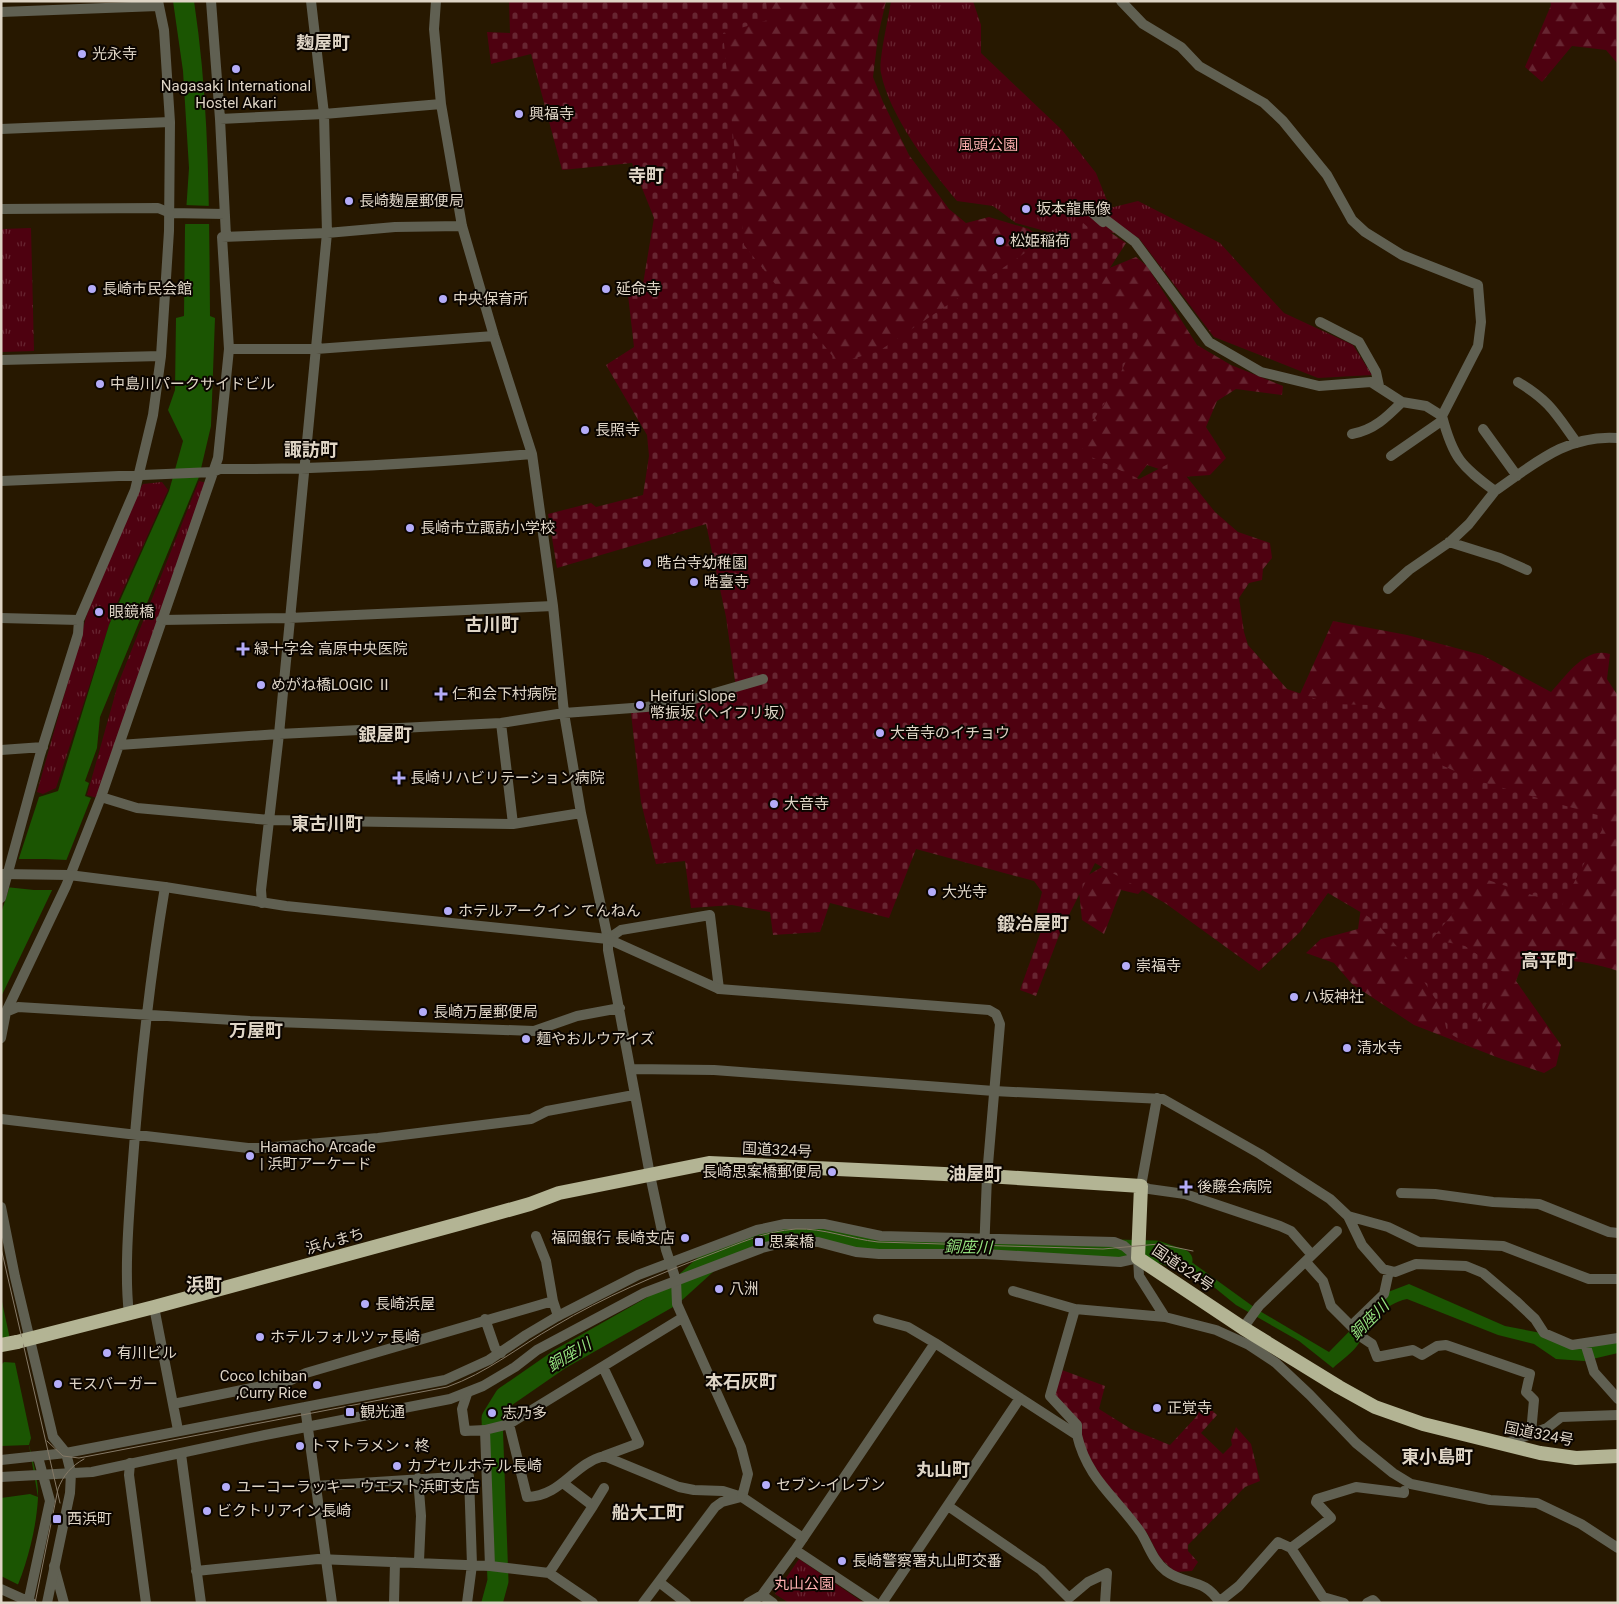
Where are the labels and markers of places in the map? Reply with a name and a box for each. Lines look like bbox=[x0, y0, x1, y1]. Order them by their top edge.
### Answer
place label: 光永寺 bbox=[92, 45, 137, 63]
marker: 光永寺 bbox=[76, 48, 88, 60]
marker: Nagasaki International Hostel Akari bbox=[230, 63, 242, 75]
place label: Nagasaki International Hostel Akari bbox=[161, 77, 311, 112]
place label: 興福寺 bbox=[529, 105, 574, 123]
marker: 興福寺 bbox=[513, 108, 525, 120]
place label: 長崎麹屋郵便局 bbox=[359, 192, 464, 210]
marker: 長崎麹屋郵便局 bbox=[343, 195, 355, 207]
place label: 坂本龍馬像 bbox=[1036, 200, 1111, 218]
marker: 坂本龍馬像 bbox=[1020, 203, 1032, 215]
place label: 松姫稲荷 bbox=[1010, 232, 1070, 250]
marker: 松姫稲荷 bbox=[994, 235, 1006, 247]
place label: 長崎市民会館 bbox=[102, 280, 192, 298]
place label: 延命寺 bbox=[616, 280, 661, 298]
marker: 長崎市民会館 bbox=[86, 283, 98, 295]
marker: 延命寺 bbox=[600, 283, 612, 295]
place label: 中央保育所 bbox=[453, 290, 528, 308]
marker: 中央保育所 bbox=[437, 293, 449, 305]
place label: 中島川パークサイドビル bbox=[110, 375, 275, 393]
marker: 中島川パークサイドビル bbox=[94, 378, 106, 390]
place label: 長照寺 bbox=[595, 421, 640, 439]
marker: 長照寺 bbox=[579, 424, 591, 436]
place label: 長崎市立諏訪小学校 bbox=[420, 519, 555, 537]
marker: 長崎市立諏訪小学校 bbox=[404, 522, 416, 534]
place label: 晧台寺幼稚園 bbox=[657, 554, 747, 572]
marker: 晧台寺幼稚園 bbox=[641, 557, 653, 569]
place label: 晧臺寺 bbox=[704, 573, 749, 591]
marker: 晧臺寺 bbox=[688, 576, 700, 588]
place label: 眼鏡橋 bbox=[109, 603, 154, 621]
marker: 眼鏡橋 bbox=[93, 606, 105, 618]
place label: 緑十字会 高原中央医院 bbox=[254, 640, 408, 658]
marker: 緑十字会 高原中央医院 bbox=[236, 642, 250, 656]
place label: めがね橋LOGIC Ⅱ bbox=[271, 676, 392, 694]
marker: めがね橋LOGIC Ⅱ bbox=[255, 679, 267, 691]
place label: 仁和会下村病院 bbox=[452, 685, 557, 703]
marker: 仁和会下村病院 bbox=[434, 687, 448, 701]
place label: Heifuri Slope 幣振坂 (ヘイフリ坂） bbox=[650, 687, 794, 722]
marker: Heifuri Slope 幣振坂 (ヘイフリ坂） bbox=[634, 699, 646, 711]
place label: 大音寺のイチョウ bbox=[890, 724, 1010, 742]
marker: 大音寺のイチョウ bbox=[874, 727, 886, 739]
place label: 長崎リハビリテーション病院 bbox=[410, 769, 605, 787]
marker: 長崎リハビリテーション病院 bbox=[392, 771, 406, 785]
place label: 大音寺 bbox=[784, 795, 829, 813]
marker: 大音寺 bbox=[768, 798, 780, 810]
place label: 大光寺 bbox=[942, 883, 987, 901]
marker: 大光寺 bbox=[926, 886, 938, 898]
place label: ホテルアークイン てんねん bbox=[458, 902, 641, 920]
marker: ホテルアークイン てんねん bbox=[442, 905, 454, 917]
place label: 崇福寺 bbox=[1136, 957, 1181, 975]
marker: 崇福寺 bbox=[1120, 960, 1132, 972]
place label: ハ坂神社 bbox=[1304, 988, 1364, 1006]
marker: ハ坂神社 bbox=[1288, 991, 1300, 1003]
place label: 長崎万屋郵便局 bbox=[433, 1003, 538, 1021]
marker: 長崎万屋郵便局 bbox=[417, 1006, 429, 1018]
place label: 麺やおルウアイズ bbox=[536, 1030, 655, 1048]
marker: 麺やおルウアイズ bbox=[520, 1033, 532, 1045]
place label: 清水寺 bbox=[1357, 1039, 1402, 1057]
marker: 清水寺 bbox=[1341, 1042, 1353, 1054]
place label: Hamacho Arcade | 浜町アーケード bbox=[260, 1138, 376, 1173]
marker: Hamacho Arcade | 浜町アーケード bbox=[244, 1150, 256, 1162]
place label: 長崎思案橋郵便局 bbox=[702, 1163, 822, 1181]
marker: 長崎思案橋郵便局 bbox=[826, 1166, 838, 1178]
place label: 後藤会病院 bbox=[1197, 1178, 1272, 1196]
marker: 後藤会病院 bbox=[1179, 1180, 1193, 1194]
place label: 福岡銀行 長崎支店 bbox=[551, 1229, 675, 1247]
marker: 福岡銀行 長崎支店 bbox=[679, 1232, 691, 1244]
place label: 思案橋 bbox=[769, 1233, 814, 1251]
marker: 思案橋 bbox=[753, 1236, 765, 1248]
place label: 八洲 bbox=[729, 1280, 759, 1298]
marker: 八洲 bbox=[713, 1283, 725, 1295]
place label: 長崎浜屋 bbox=[375, 1295, 435, 1313]
marker: 長崎浜屋 bbox=[359, 1298, 371, 1310]
place label: ホテルフォルツァ長崎 bbox=[270, 1328, 420, 1346]
marker: ホテルフォルツァ長崎 bbox=[254, 1331, 266, 1343]
place label: 有川ビル bbox=[117, 1344, 177, 1362]
marker: 有川ビル bbox=[101, 1347, 113, 1359]
place label: Coco Ichiban ,Curry Rice bbox=[220, 1367, 307, 1402]
place label: モスバーガー bbox=[68, 1375, 158, 1393]
marker: モスバーガー bbox=[52, 1378, 64, 1390]
marker: Coco Ichiban ,Curry Rice bbox=[311, 1379, 323, 1391]
place label: 正覚寺 bbox=[1167, 1399, 1212, 1417]
marker: 正覚寺 bbox=[1151, 1402, 1163, 1414]
place label: 観光通 bbox=[360, 1403, 405, 1421]
place label: 志乃多 bbox=[502, 1404, 547, 1422]
marker: 観光通 bbox=[344, 1406, 356, 1418]
marker: 志乃多 bbox=[486, 1407, 498, 1419]
place label: トマトラメン・柊 bbox=[310, 1437, 430, 1455]
marker: トマトラメン・柊 bbox=[294, 1440, 306, 1452]
place label: カプセルホテル長崎 bbox=[407, 1457, 542, 1475]
marker: カプセルホテル長崎 bbox=[391, 1460, 403, 1472]
place label: セブン-イレブン bbox=[776, 1476, 885, 1494]
place label: ユーコーラッキー ウエスト浜町支店 bbox=[236, 1478, 480, 1496]
marker: セブン-イレブン bbox=[760, 1479, 772, 1491]
marker: ユーコーラッキー ウエスト浜町支店 bbox=[220, 1481, 232, 1493]
place label: ビクトリアイン長崎 bbox=[217, 1502, 351, 1520]
marker: ビクトリアイン長崎 bbox=[201, 1505, 213, 1517]
place label: 西浜町 bbox=[67, 1510, 112, 1528]
marker: 西浜町 bbox=[51, 1513, 63, 1525]
place label: 長崎警察署丸山町交番 bbox=[852, 1552, 1002, 1570]
marker: 長崎警察署丸山町交番 bbox=[836, 1555, 848, 1567]

